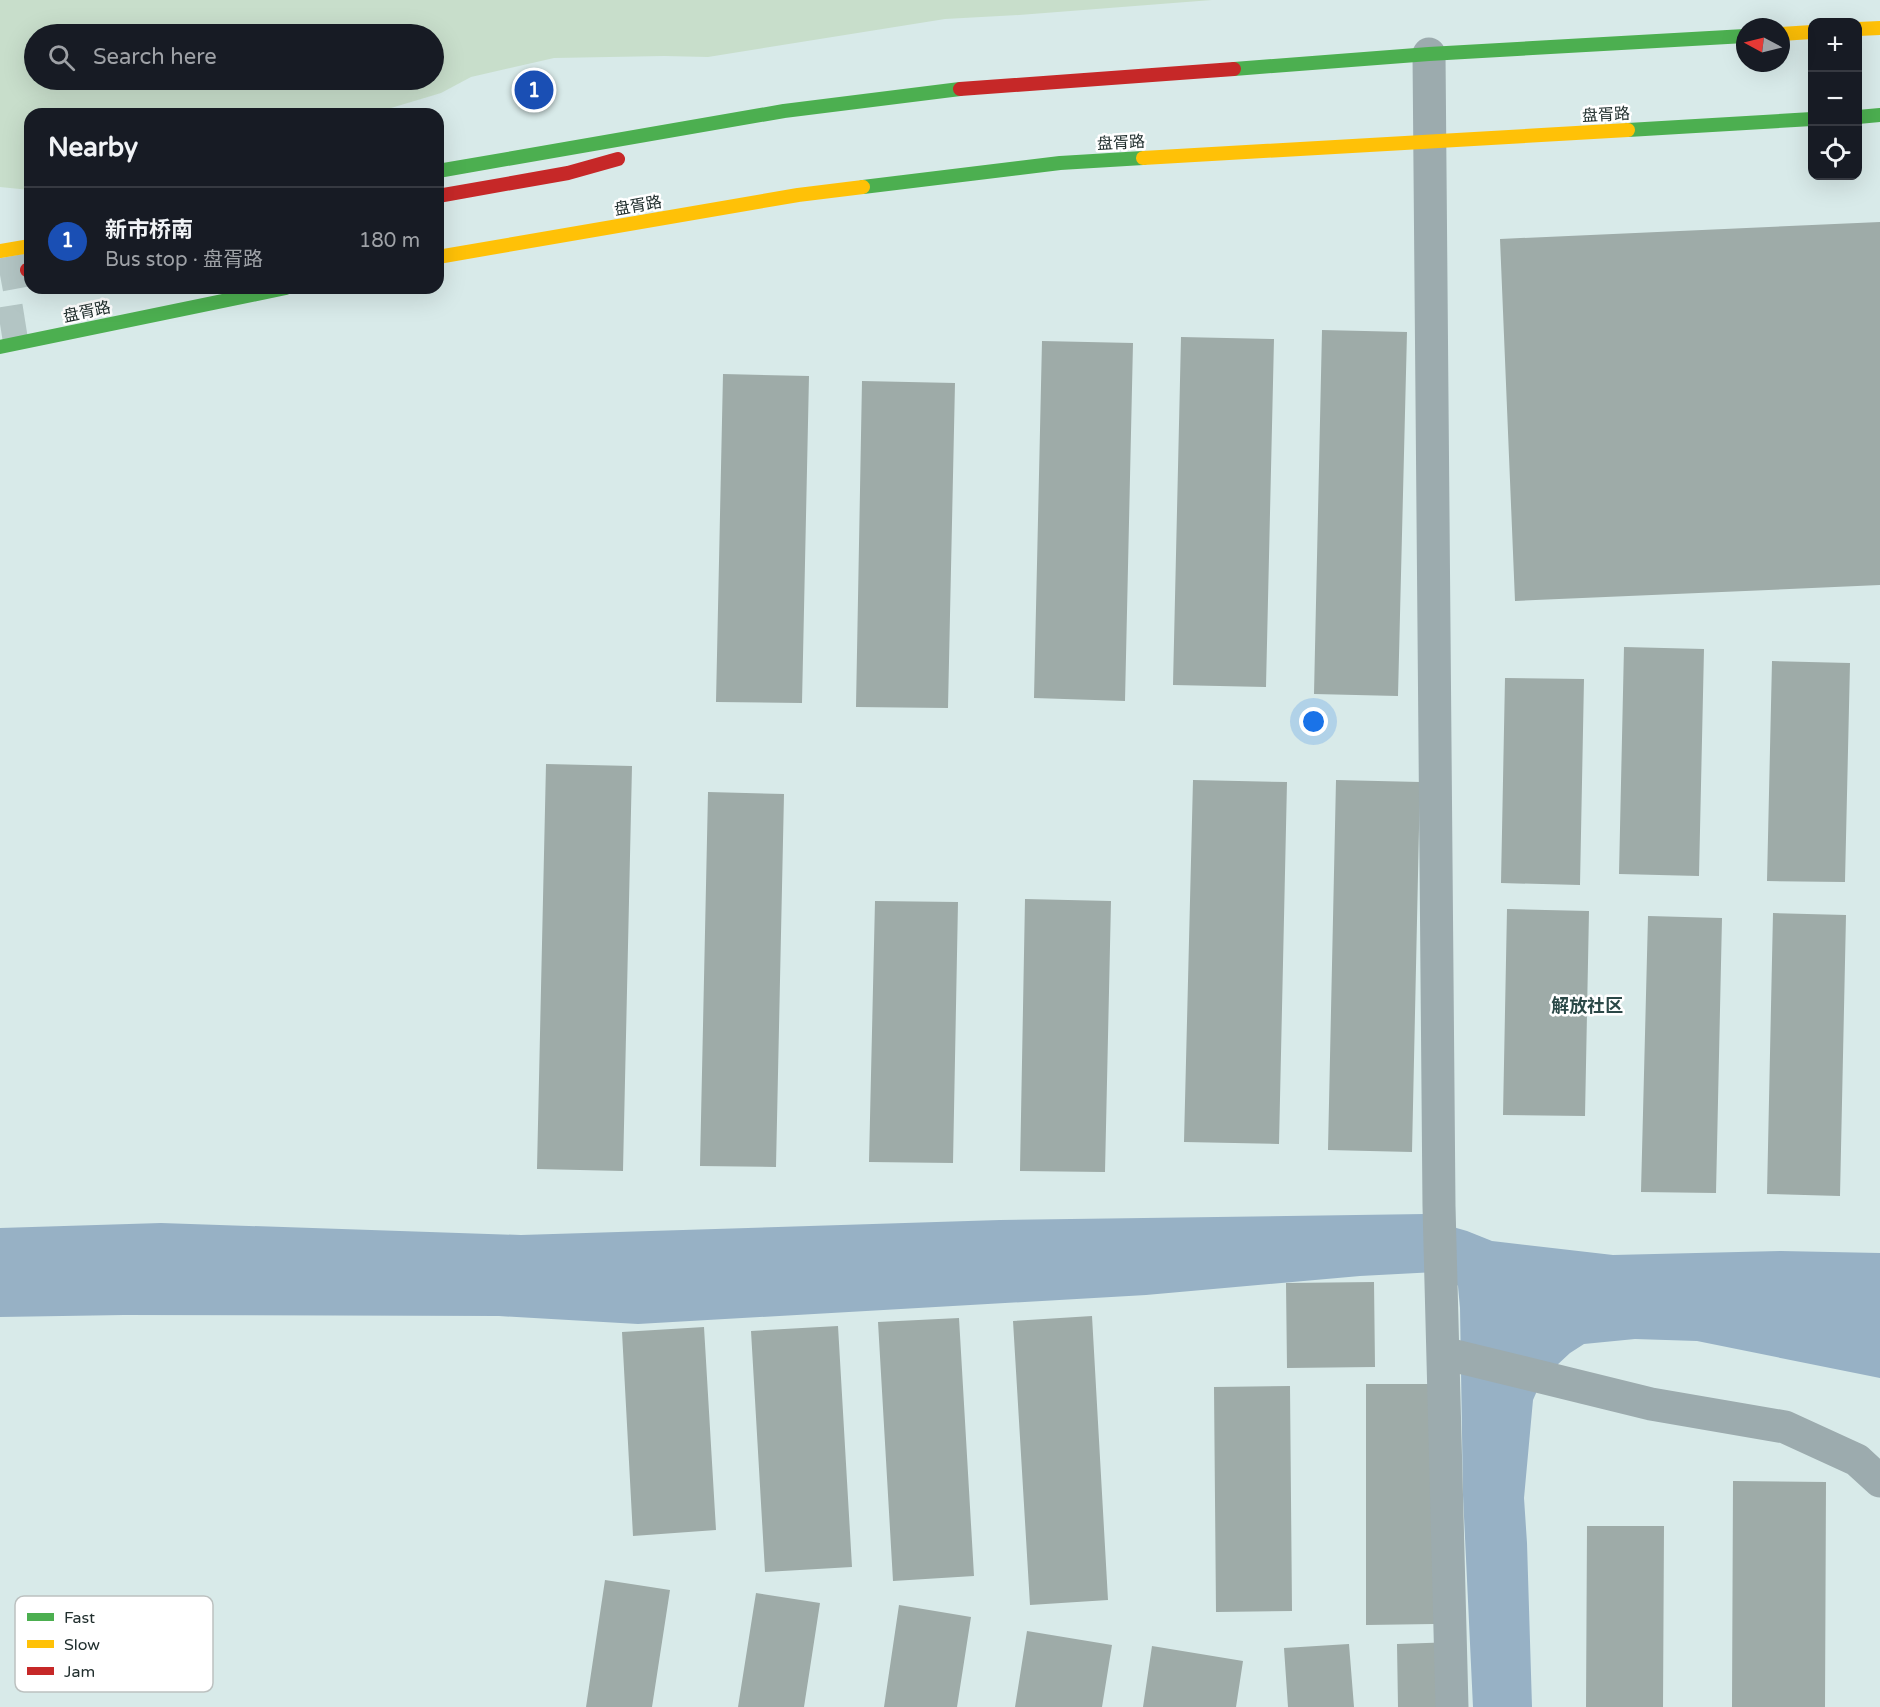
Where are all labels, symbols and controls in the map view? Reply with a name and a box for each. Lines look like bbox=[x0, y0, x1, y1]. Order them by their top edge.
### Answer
north arrow bbox=[1736, 18, 1790, 72]
map controls bbox=[1808, 18, 1862, 180]
button: + bbox=[1808, 18, 1862, 72]
search box bbox=[24, 24, 444, 90]
icon: search bbox=[45, 41, 78, 74]
text: Search here bbox=[93, 44, 217, 70]
pin: 1 bbox=[514, 68, 554, 112]
button: − bbox=[1808, 72, 1862, 126]
street label: 盘胥路 bbox=[1582, 104, 1630, 126]
button: locate bbox=[1808, 126, 1862, 180]
text: Nearby bbox=[48, 132, 138, 163]
street label: 盘胥路 bbox=[1097, 132, 1145, 154]
street label: 盘胥路 bbox=[613, 192, 663, 220]
text: 新市桥南 bbox=[105, 217, 193, 243]
text: 1 bbox=[61, 229, 74, 253]
text: 180 m bbox=[359, 229, 420, 253]
text: Bus stop · 盘胥路 bbox=[105, 248, 263, 272]
street label: 盘胥路 bbox=[61, 297, 113, 327]
your location bbox=[1299, 707, 1328, 736]
district label: 解放社区 bbox=[1551, 995, 1623, 1017]
legend bbox=[15, 1596, 213, 1692]
text: Fast bbox=[64, 1608, 95, 1628]
text: Slow bbox=[64, 1635, 100, 1655]
text: Jam bbox=[64, 1662, 95, 1682]

